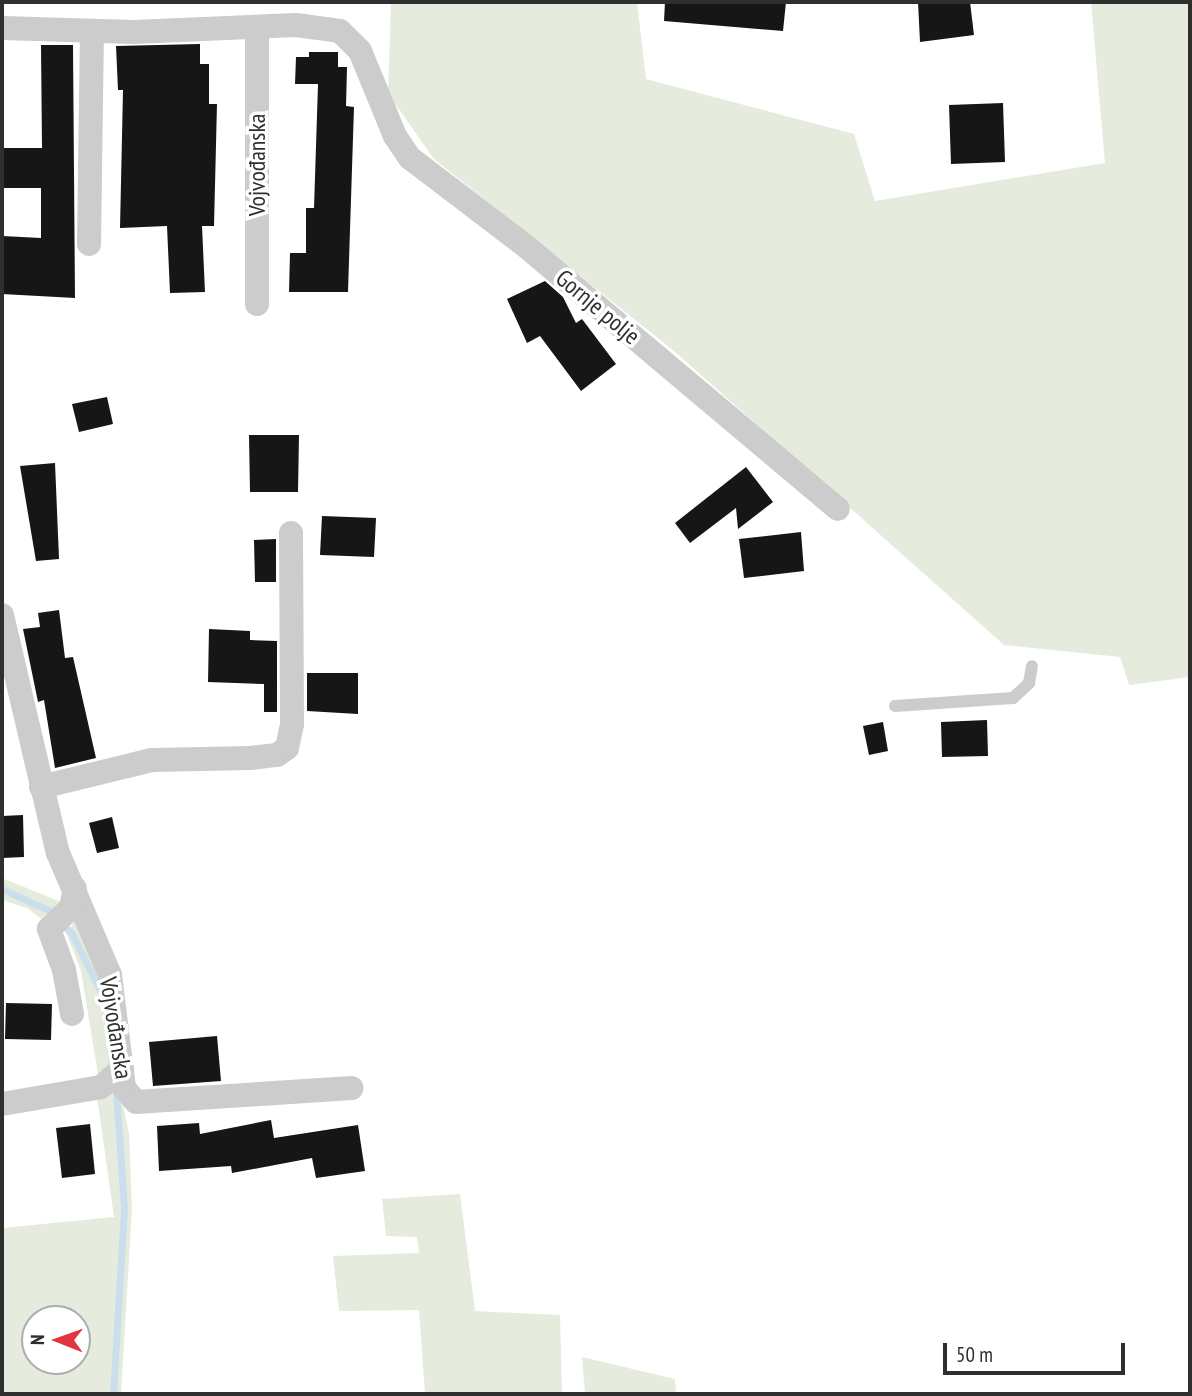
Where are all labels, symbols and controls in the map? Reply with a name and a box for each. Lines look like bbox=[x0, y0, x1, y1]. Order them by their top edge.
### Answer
street label: Vojvođanska bbox=[243, 114, 271, 216]
street label: Gornje polje bbox=[550, 264, 646, 350]
street label: Vojvođanska bbox=[94, 975, 138, 1081]
north arrow bbox=[21, 1305, 91, 1375]
scale bar bbox=[947, 1330, 1129, 1374]
text: N bbox=[25, 1334, 49, 1345]
text: 50 m bbox=[956, 1341, 993, 1368]

